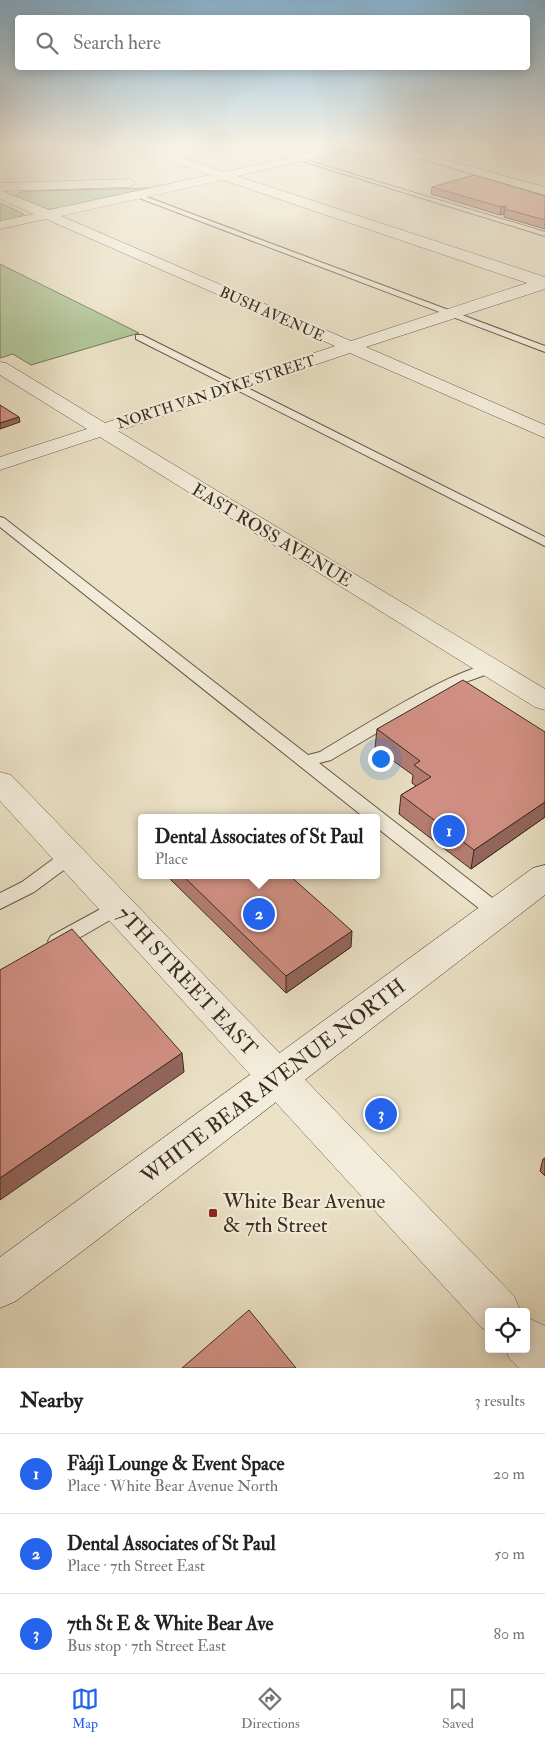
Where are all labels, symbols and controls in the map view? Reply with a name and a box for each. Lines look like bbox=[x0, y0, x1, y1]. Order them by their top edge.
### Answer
search box bbox=[15, 15, 530, 70]
icon: search bbox=[33, 29, 61, 57]
text: Search here bbox=[73, 31, 161, 55]
street label: BUSH AVENUE bbox=[216, 283, 327, 346]
street label: NORTH VAN DYKE STREET bbox=[114, 351, 318, 434]
street label: EAST ROSS AVENUE bbox=[188, 479, 356, 592]
your location bbox=[368, 746, 394, 772]
pin: 1 bbox=[433, 812, 465, 850]
popup bbox=[138, 814, 380, 879]
text: Dental Associates of St Paul bbox=[155, 825, 363, 849]
text: Place bbox=[155, 849, 188, 869]
pin: 2 bbox=[243, 895, 275, 933]
street label: 7TH STREET EAST bbox=[110, 901, 263, 1062]
street label: WHITE BEAR AVENUE NORTH bbox=[135, 973, 411, 1190]
pin: 3 bbox=[365, 1095, 397, 1133]
place label: White Bear Avenue & 7th Street bbox=[222, 1188, 386, 1239]
marker: White Bear Avenue & 7th Street bbox=[207, 1207, 219, 1219]
map controls bbox=[485, 1308, 530, 1353]
button: locate bbox=[485, 1308, 530, 1353]
text: Nearby bbox=[20, 1387, 83, 1414]
text: 3 results bbox=[474, 1391, 525, 1411]
text: Fàájì Lounge & Event Space bbox=[67, 1452, 285, 1476]
text: 1 bbox=[33, 1464, 39, 1484]
text: 20 m bbox=[493, 1464, 525, 1484]
text: Place · White Bear Avenue North bbox=[67, 1476, 278, 1496]
text: Dental Associates of St Paul bbox=[67, 1532, 276, 1556]
text: 2 bbox=[32, 1544, 40, 1564]
text: 50 m bbox=[494, 1544, 525, 1564]
text: Place · 7th Street East bbox=[67, 1556, 205, 1576]
text: 7th St E & White Bear Ave bbox=[67, 1612, 274, 1636]
text: 3 bbox=[33, 1624, 39, 1644]
text: 80 m bbox=[494, 1624, 525, 1644]
text: Bus stop · 7th Street East bbox=[67, 1636, 226, 1656]
tab: Map bbox=[71, 1685, 99, 1732]
tab: Directions bbox=[241, 1685, 300, 1732]
tab: Saved bbox=[442, 1685, 474, 1732]

